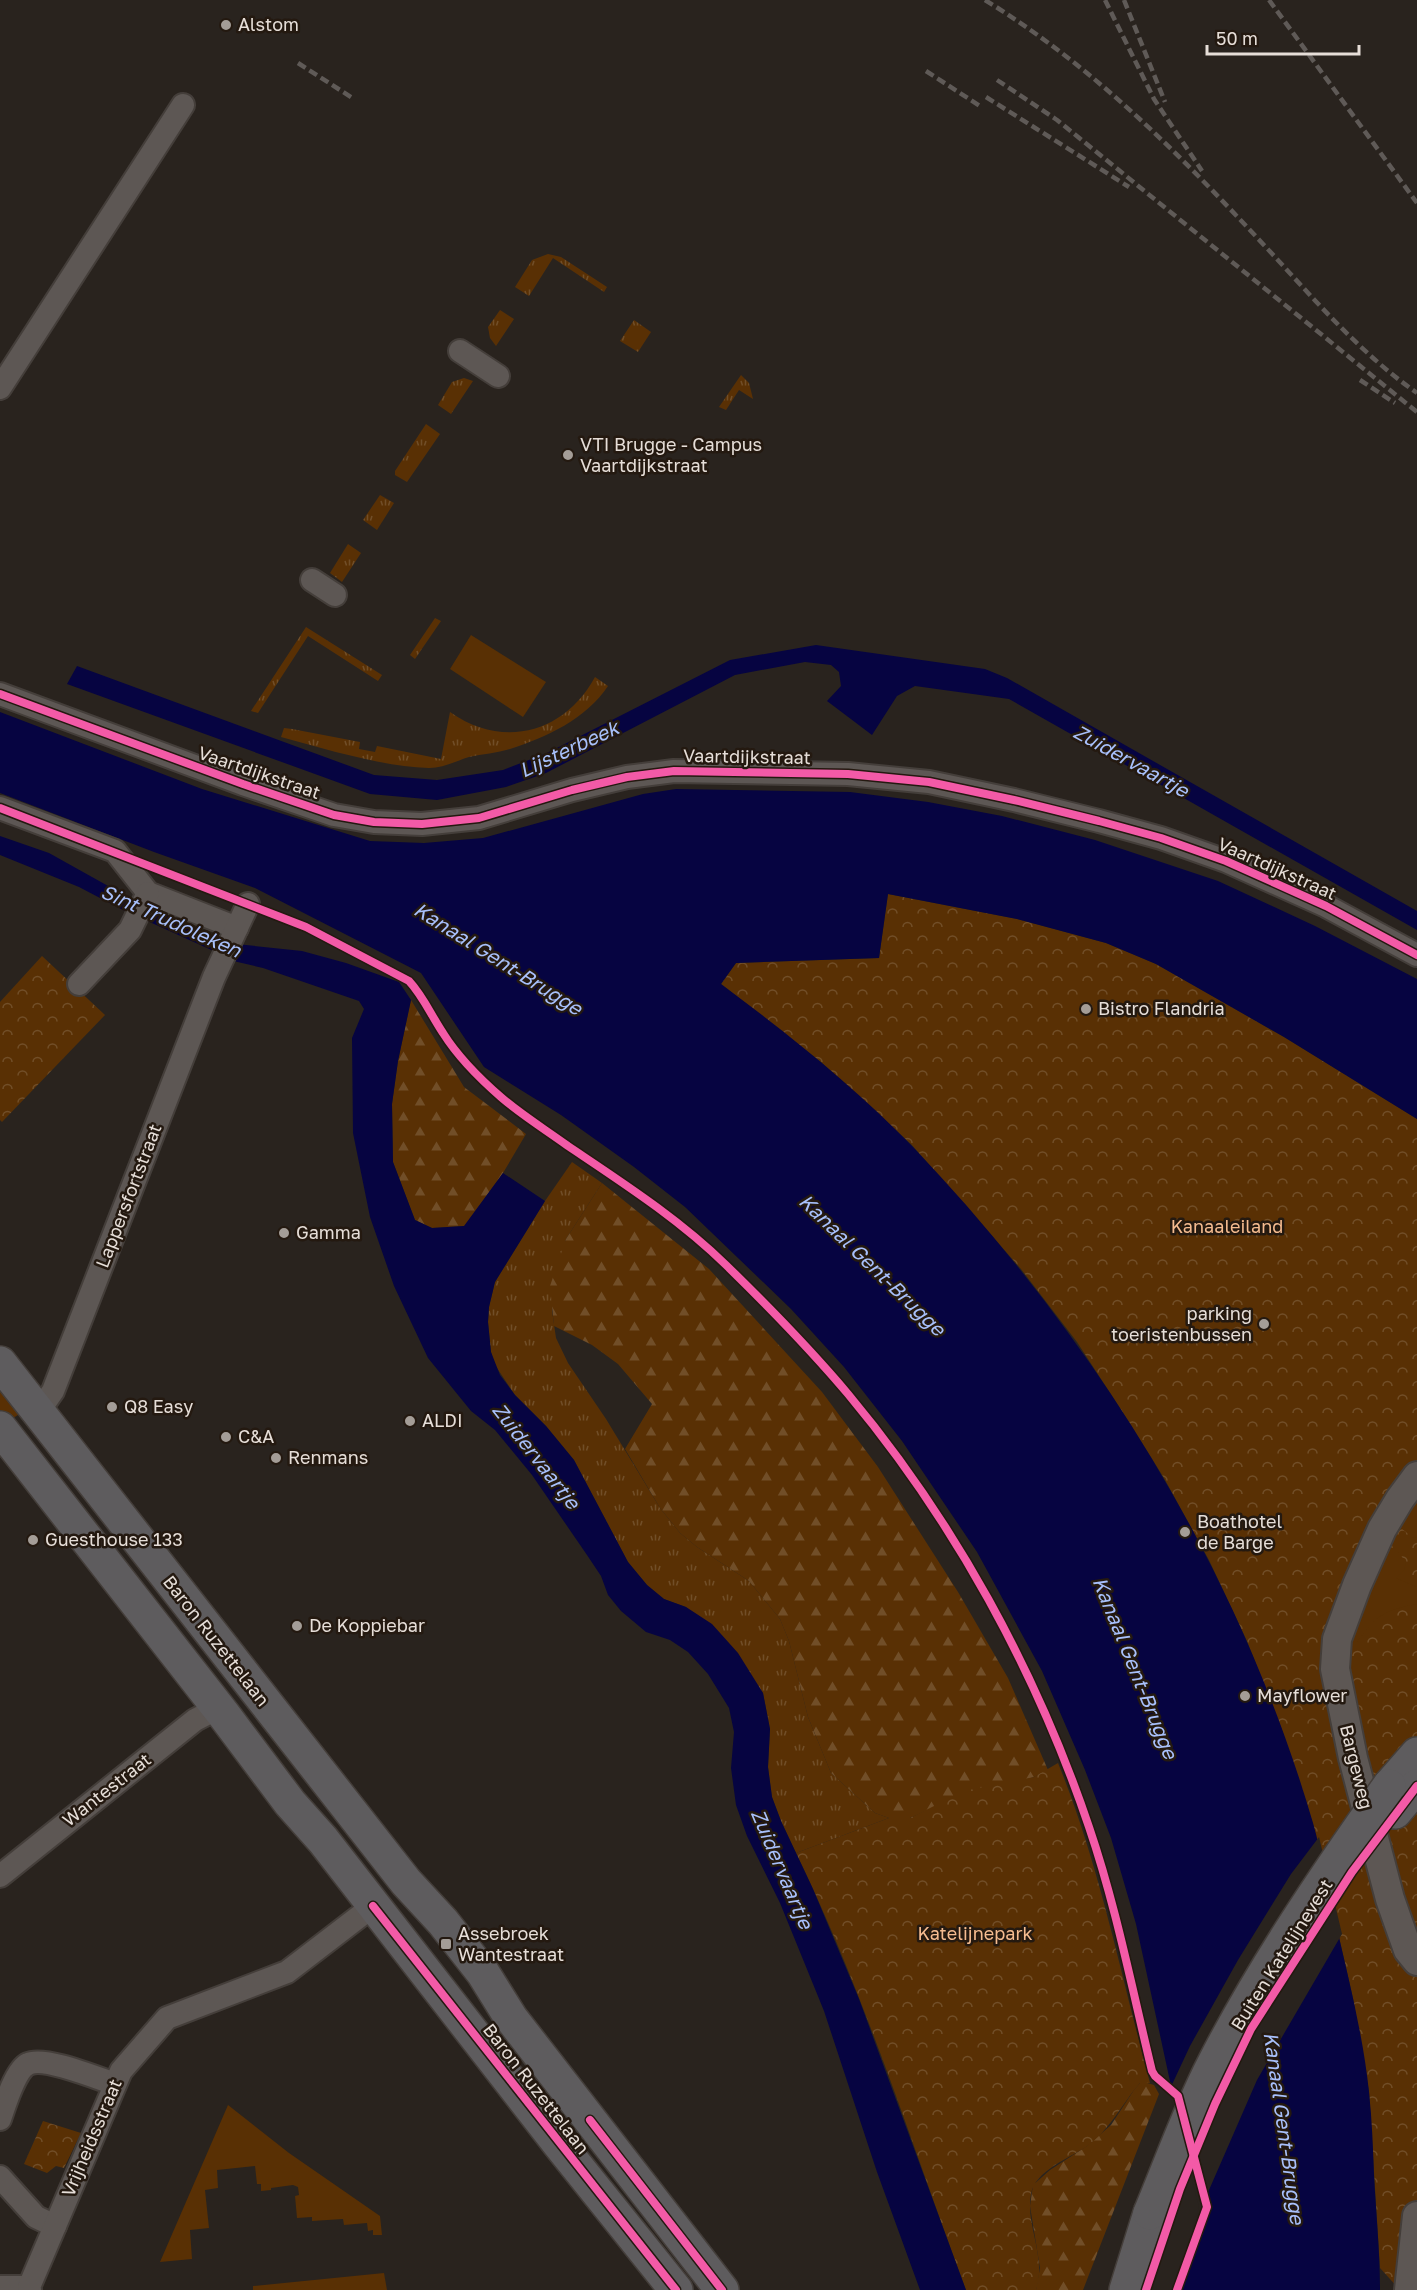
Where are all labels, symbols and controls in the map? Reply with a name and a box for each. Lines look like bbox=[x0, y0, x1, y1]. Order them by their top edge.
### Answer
place label: Alstom bbox=[238, 13, 299, 35]
marker: Alstom bbox=[219, 18, 233, 32]
scale bar bbox=[1207, 18, 1358, 56]
text: 50 m bbox=[1216, 27, 1258, 49]
place label: VTI Brugge - Campus Vaartdijkstraat bbox=[580, 433, 762, 476]
marker: VTI Brugge - Campus Vaartdijkstraat bbox=[561, 448, 575, 462]
water label: Lijsterbeek bbox=[515, 713, 625, 782]
water label: Zuidervaartje bbox=[1069, 719, 1194, 803]
street label: Vaartdijkstraat bbox=[195, 741, 323, 803]
street label: Vaartdijkstraat bbox=[683, 744, 811, 768]
street label: Vaartdijkstraat bbox=[1215, 832, 1340, 904]
water label: Sint Trudoleken bbox=[98, 878, 246, 962]
water label: Kanaal Gent-Brugge bbox=[410, 897, 588, 1021]
place label: Bistro Flandria bbox=[1098, 997, 1225, 1019]
marker: Bistro Flandria bbox=[1079, 1002, 1093, 1016]
street label: Lappersfortstraat bbox=[90, 1121, 166, 1271]
water label: Kanaal Gent-Brugge bbox=[794, 1188, 952, 1342]
park label: Kanaaleiland bbox=[1171, 1215, 1283, 1237]
place label: Gamma bbox=[296, 1221, 361, 1243]
marker: Gamma bbox=[277, 1226, 291, 1240]
place label: parking toeristenbussen bbox=[1111, 1302, 1252, 1345]
marker: parking toeristenbussen bbox=[1257, 1317, 1271, 1331]
place label: Q8 Easy bbox=[124, 1395, 193, 1417]
water label: Zuidervaartje bbox=[487, 1398, 586, 1515]
marker: Q8 Easy bbox=[105, 1400, 119, 1414]
place label: ALDI bbox=[422, 1409, 463, 1431]
marker: ALDI bbox=[403, 1414, 417, 1428]
place label: C&A bbox=[238, 1425, 274, 1447]
marker: C&A bbox=[219, 1430, 233, 1444]
place label: Renmans bbox=[288, 1446, 368, 1468]
marker: Renmans bbox=[269, 1451, 283, 1465]
place label: Boathotel de Barge bbox=[1197, 1510, 1283, 1553]
marker: Boathotel de Barge bbox=[1178, 1525, 1192, 1539]
place label: Guesthouse 133 bbox=[45, 1528, 183, 1550]
marker: Guesthouse 133 bbox=[26, 1533, 40, 1547]
street label: Baron Ruzettelaan bbox=[159, 1571, 275, 1710]
water label: Kanaal Gent-Brugge bbox=[1088, 1573, 1184, 1764]
place label: De Koppiebar bbox=[309, 1614, 425, 1636]
marker: De Koppiebar bbox=[290, 1619, 304, 1633]
place label: Mayflower bbox=[1257, 1684, 1347, 1706]
marker: Mayflower bbox=[1238, 1689, 1252, 1703]
street label: Bargeweg bbox=[1336, 1722, 1378, 1811]
street label: Wantestraat bbox=[58, 1748, 155, 1831]
water label: Zuidervaartje bbox=[746, 1805, 819, 1934]
street label: Buiten Katelijnevest bbox=[1226, 1875, 1337, 2034]
place label: Assebroek Wantestraat bbox=[458, 1922, 564, 1965]
park label: Katelijnepark bbox=[917, 1922, 1033, 1944]
marker: Assebroek Wantestraat bbox=[439, 1937, 453, 1951]
street label: Baron Ruzettelaan bbox=[479, 2019, 595, 2158]
water label: Kanaal Gent-Brugge bbox=[1259, 2030, 1311, 2227]
street label: Vrijheidsstraat bbox=[56, 2075, 126, 2200]

